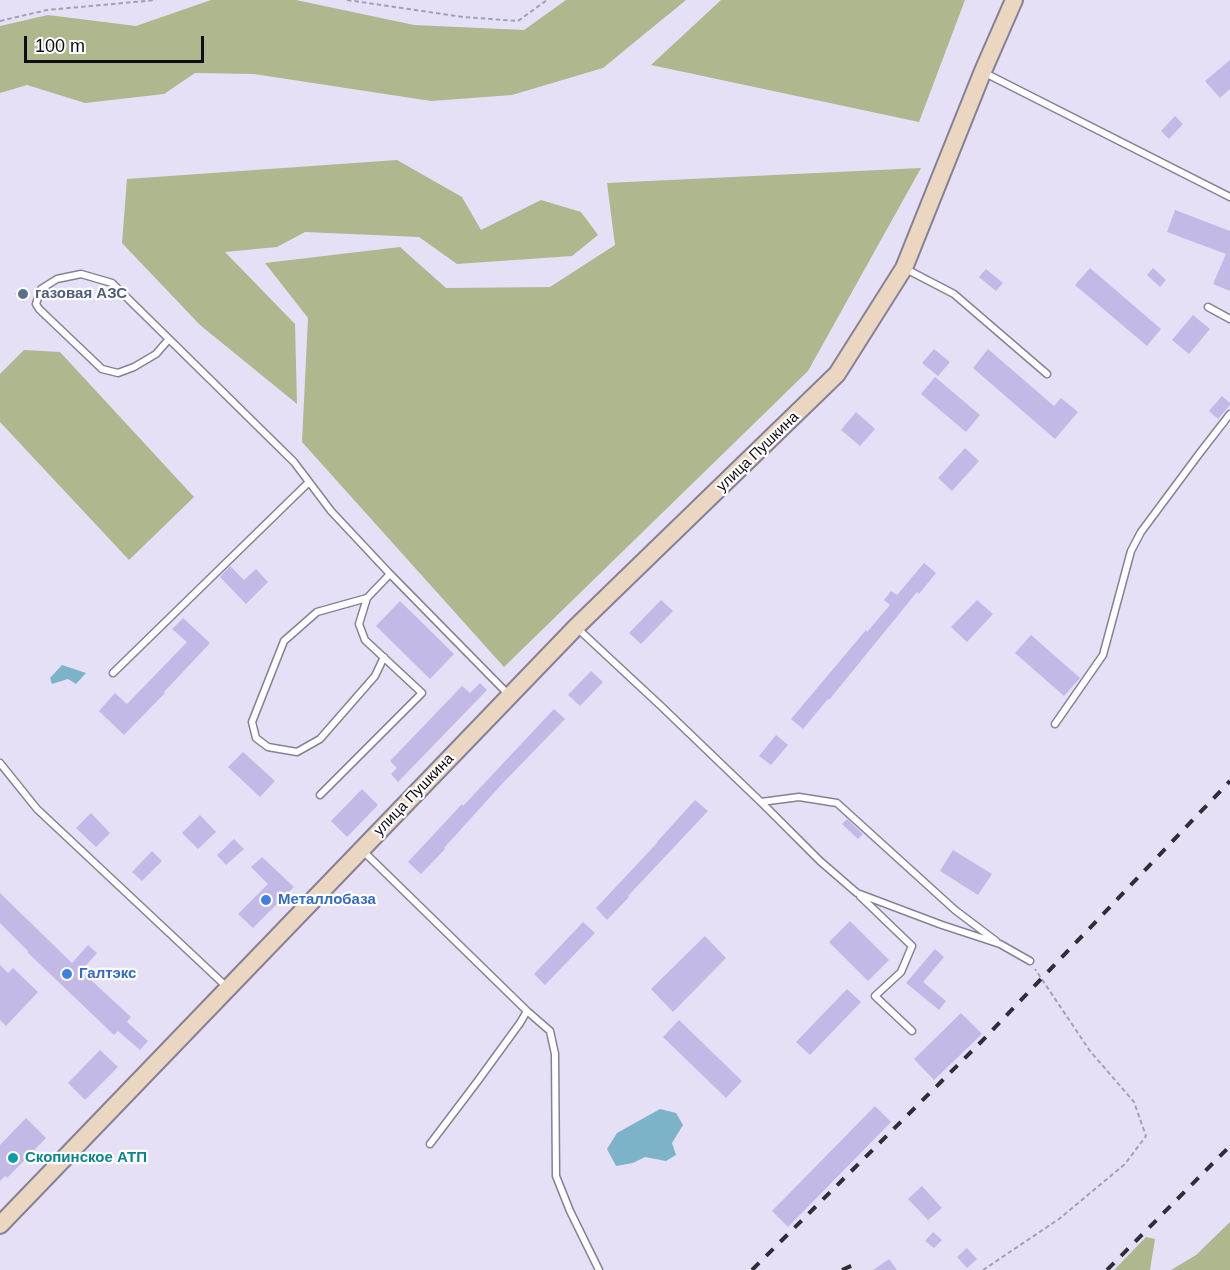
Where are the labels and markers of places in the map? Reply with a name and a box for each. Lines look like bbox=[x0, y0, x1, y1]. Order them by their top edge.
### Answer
place label: газовая АЗС bbox=[35, 285, 127, 303]
marker: газовая АЗС bbox=[16, 287, 30, 301]
place label: Металлобаза bbox=[278, 891, 376, 909]
marker: Металлобаза bbox=[259, 893, 273, 907]
place label: Галтэкс bbox=[79, 965, 136, 983]
marker: Галтэкс bbox=[60, 967, 74, 981]
place label: Скопинское АТП bbox=[25, 1149, 147, 1167]
marker: Скопинское АТП bbox=[6, 1151, 20, 1165]

